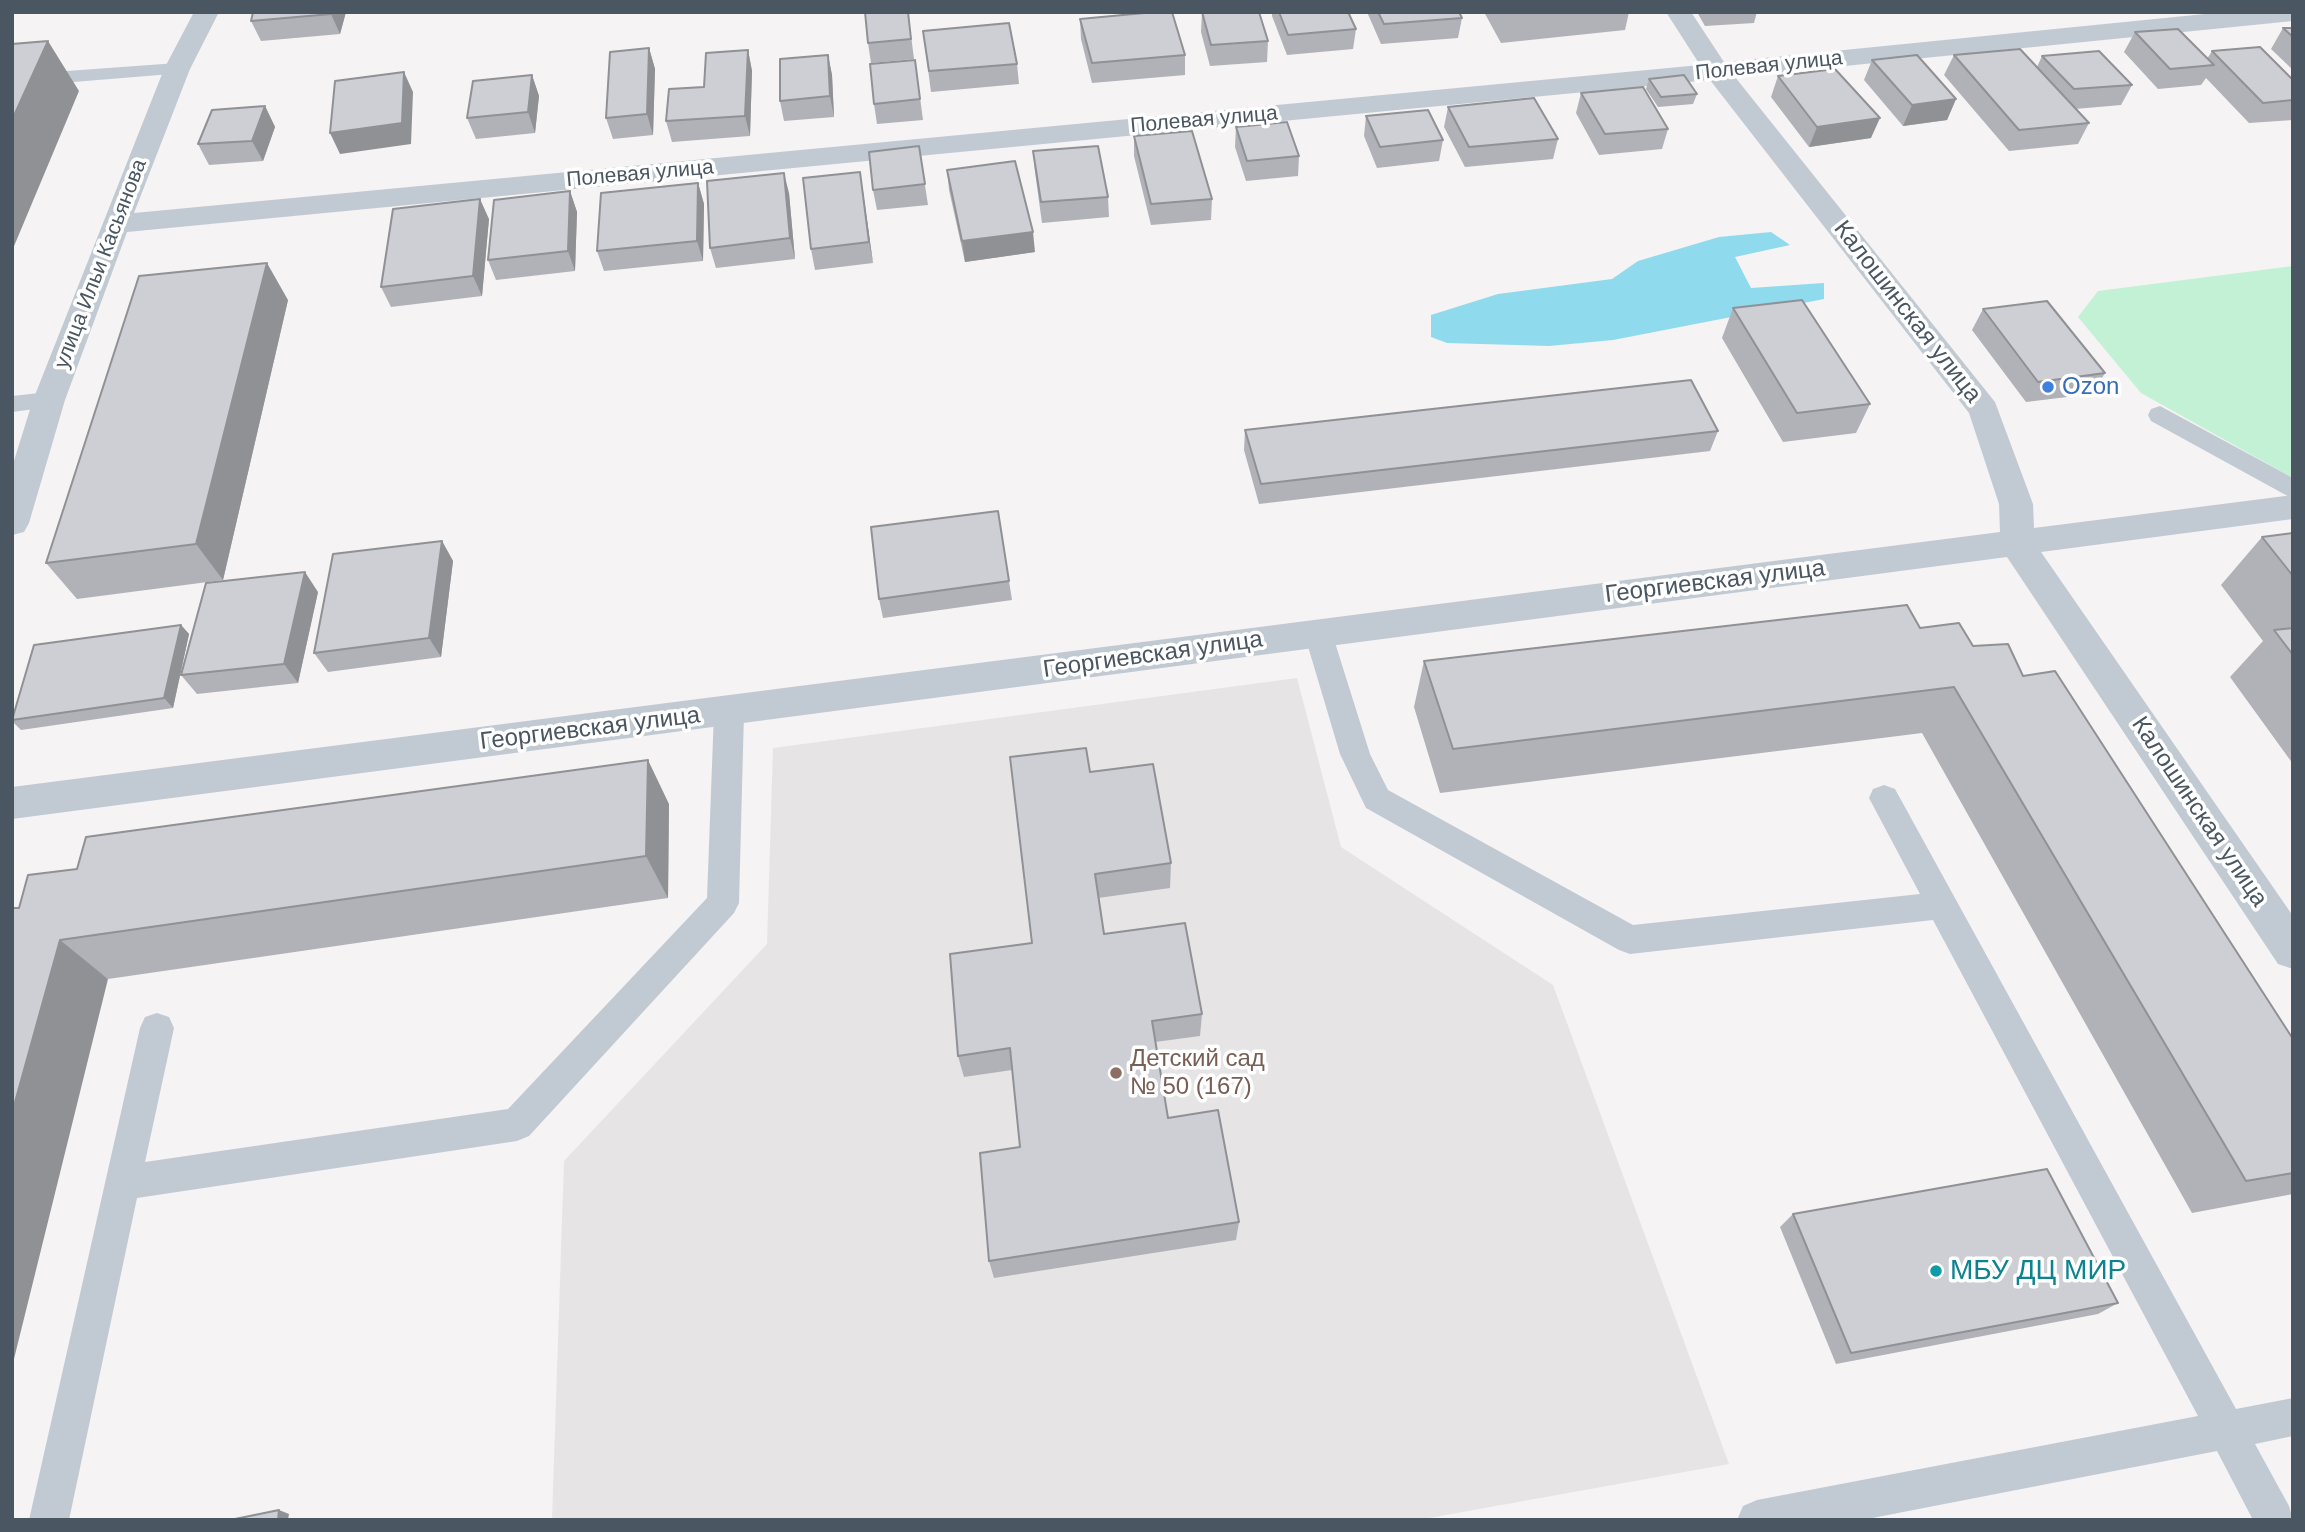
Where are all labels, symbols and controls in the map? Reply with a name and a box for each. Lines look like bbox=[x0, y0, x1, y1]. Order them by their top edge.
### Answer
street label: Полевая улица bbox=[1694, 46, 1844, 86]
street label: Полевая улица bbox=[1129, 101, 1279, 139]
street label: Полевая улица bbox=[565, 155, 715, 193]
street label: улица Ильи Касьянова bbox=[49, 156, 153, 372]
street label: Калошинская улица bbox=[1827, 215, 1987, 409]
place label: Ozon bbox=[2062, 373, 2119, 401]
marker: Ozon bbox=[2040, 379, 2056, 395]
street label: Георгиевская улица bbox=[1603, 554, 1827, 610]
street label: Георгиевская улица bbox=[1041, 625, 1265, 685]
street label: Георгиевская улица bbox=[478, 701, 702, 757]
street label: Калошинская улица bbox=[2125, 712, 2273, 912]
place label: Детский сад № 50 (167) bbox=[1130, 1045, 1265, 1101]
marker: Детский сад № 50 (167) bbox=[1108, 1065, 1124, 1081]
place label: МБУ ДЦ МИР bbox=[1950, 1254, 2126, 1288]
marker: МБУ ДЦ МИР bbox=[1928, 1263, 1944, 1279]

